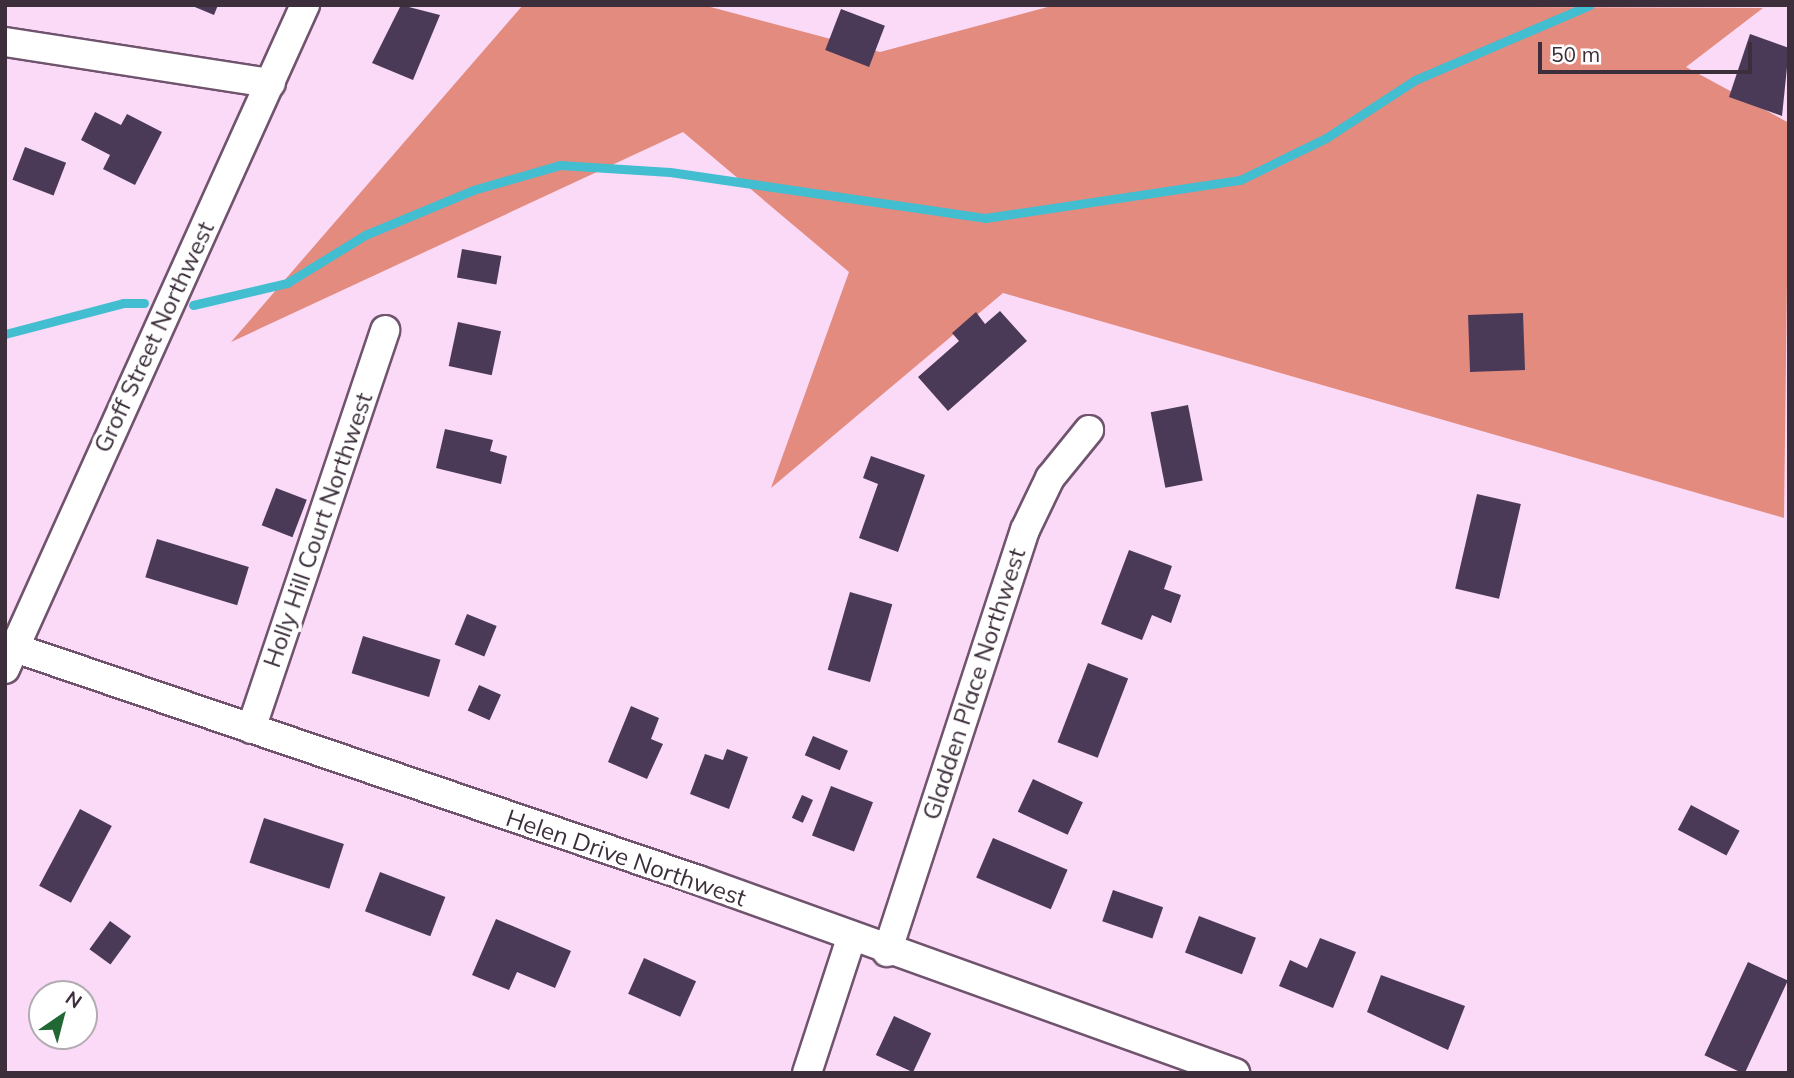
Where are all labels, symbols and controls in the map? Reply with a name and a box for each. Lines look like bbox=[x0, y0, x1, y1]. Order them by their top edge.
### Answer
scale bar bbox=[1542, 28, 1756, 72]
text: 50 m bbox=[1551, 41, 1600, 67]
street label: Groff Street Northwest bbox=[88, 217, 220, 457]
street label: Holly Hill Court Northwest bbox=[257, 389, 379, 671]
street label: Gladden Place Northwest bbox=[916, 545, 1032, 823]
street label: Helen Drive Northwest bbox=[502, 803, 750, 913]
north arrow bbox=[28, 980, 98, 1050]
text: N bbox=[61, 985, 87, 1013]

